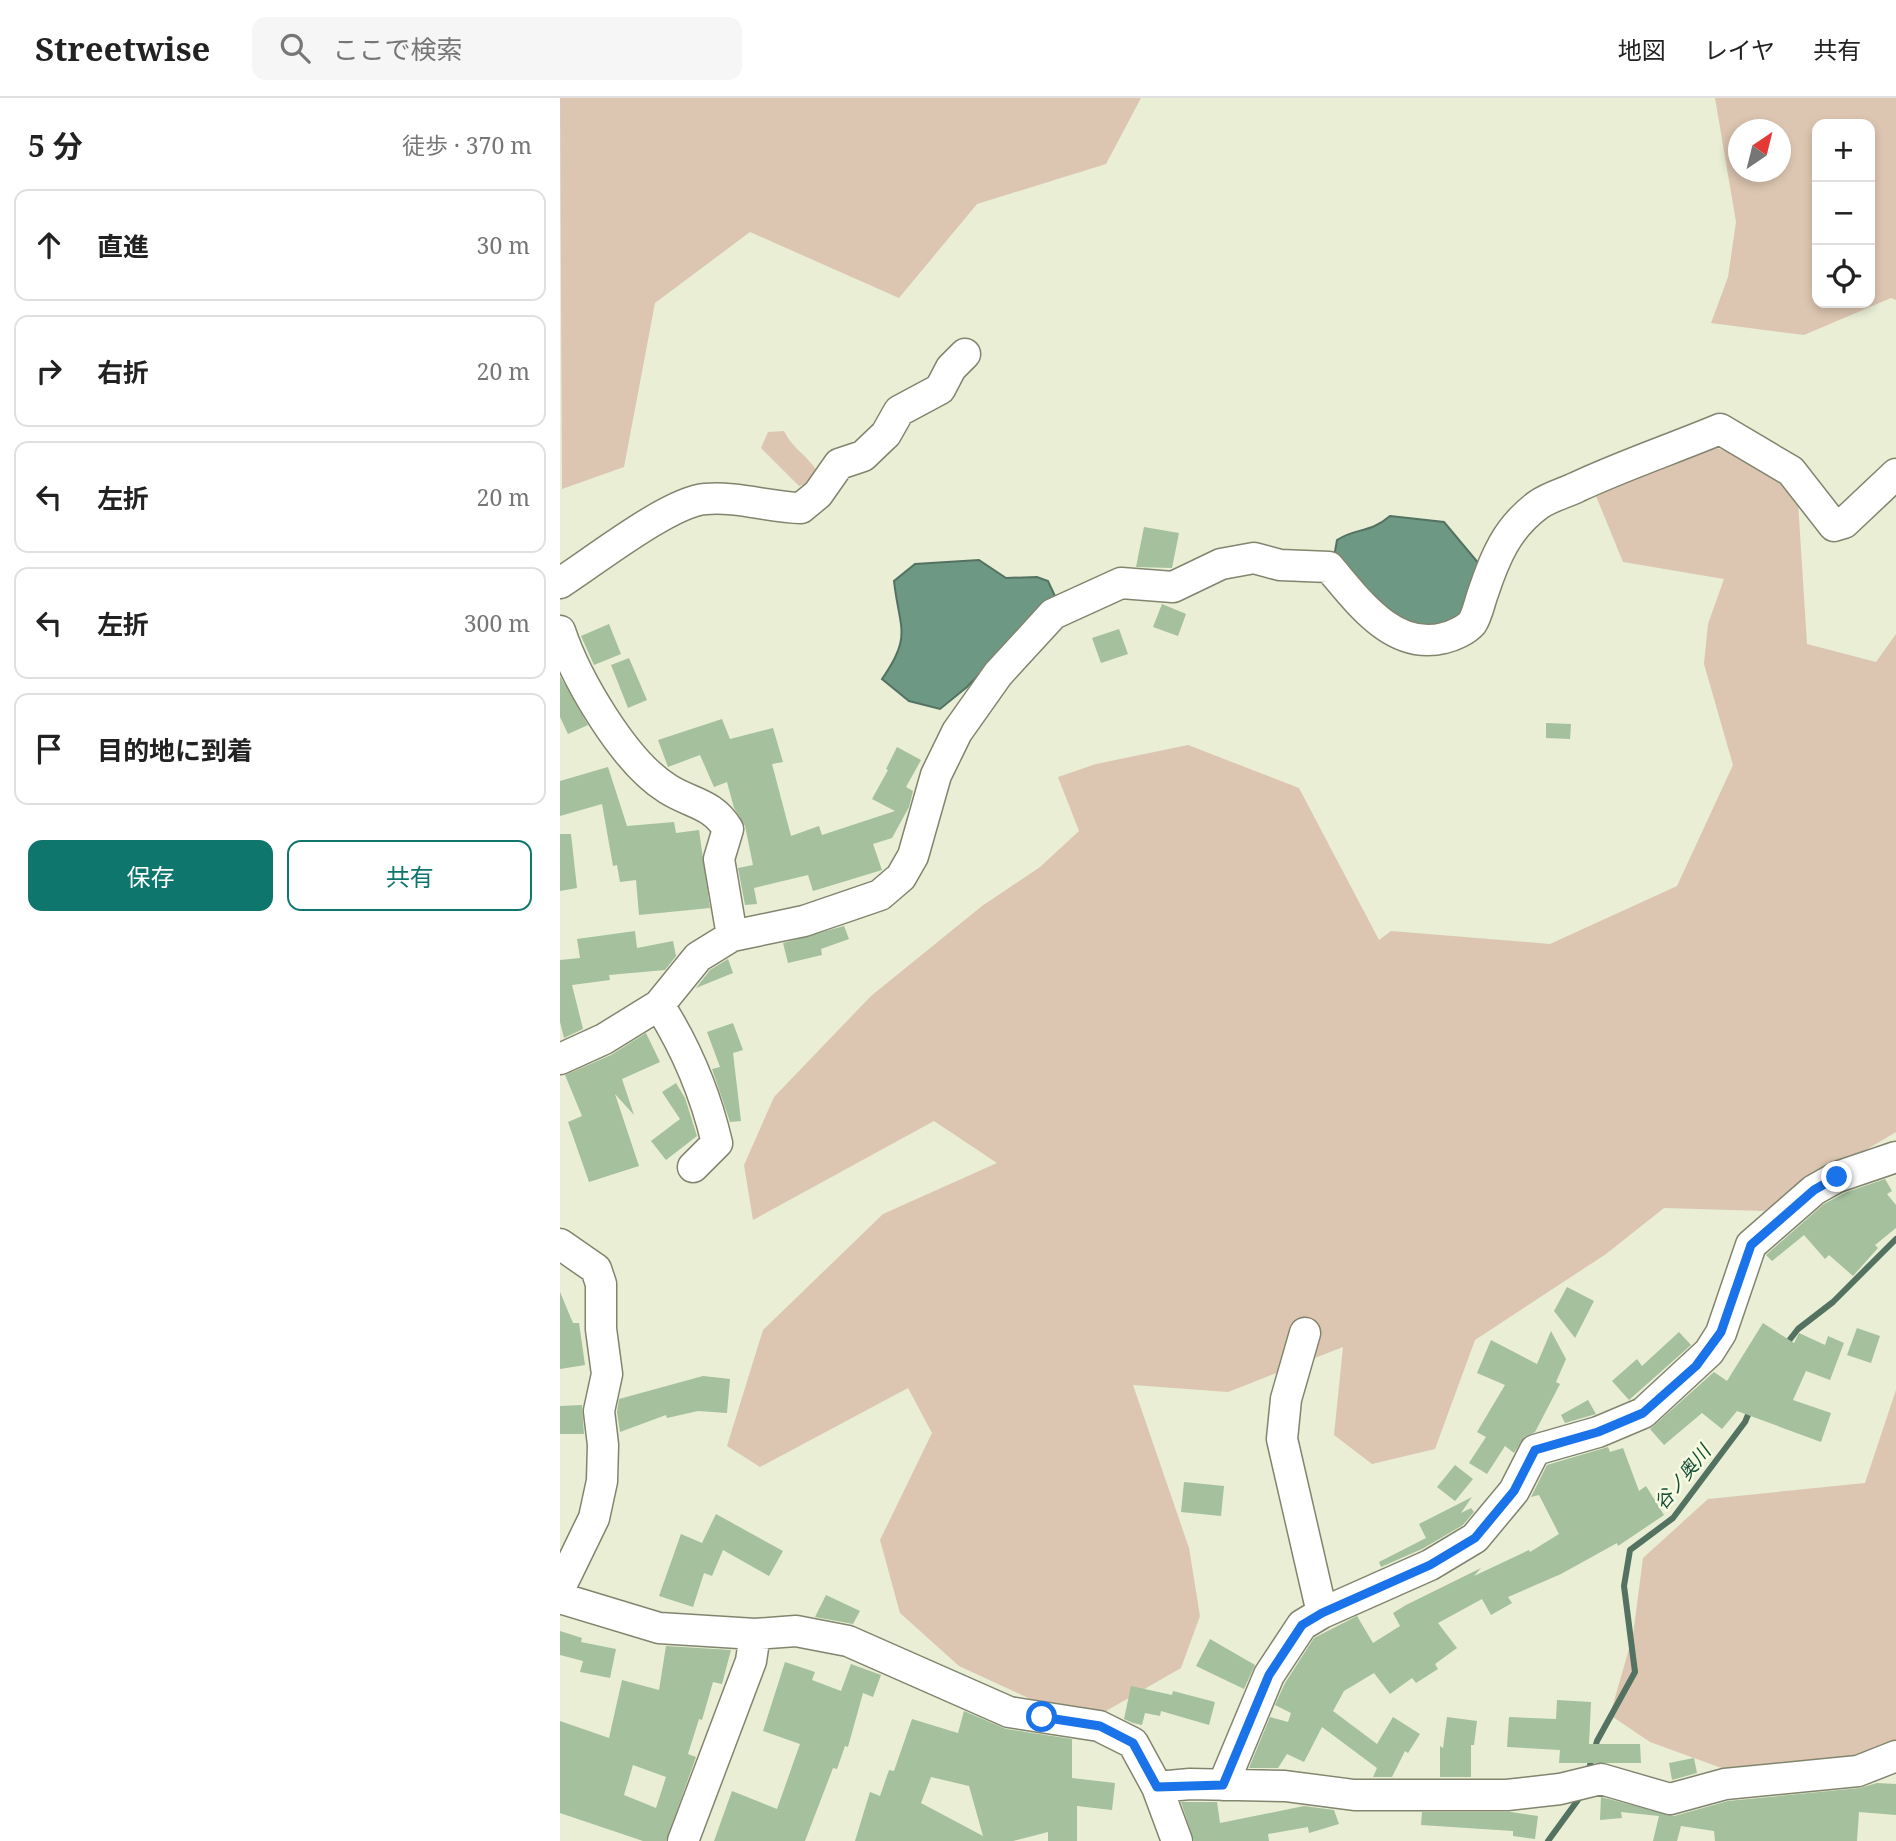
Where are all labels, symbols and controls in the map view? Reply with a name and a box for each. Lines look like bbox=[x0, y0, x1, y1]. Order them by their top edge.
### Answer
search box bbox=[252, 17, 742, 80]
text: Streetwise bbox=[35, 26, 210, 71]
icon: search bbox=[276, 29, 314, 67]
text: ここで検索 bbox=[332, 31, 462, 67]
text: 地図 bbox=[1618, 33, 1666, 66]
text: レイヤ bbox=[1704, 33, 1775, 66]
text: 共有 bbox=[1813, 33, 1861, 66]
north arrow bbox=[1728, 119, 1791, 182]
map controls bbox=[1812, 119, 1875, 308]
button: + bbox=[1812, 119, 1875, 182]
text: 5 分 bbox=[28, 125, 83, 166]
text: 徒歩 · 370 m bbox=[402, 129, 532, 161]
button: − bbox=[1812, 182, 1875, 245]
icon: ahead bbox=[30, 226, 68, 264]
text: 直進 bbox=[97, 228, 149, 264]
text: 30 m bbox=[477, 229, 530, 261]
button: locate bbox=[1812, 245, 1875, 308]
icon: right bbox=[30, 352, 68, 390]
text: 右折 bbox=[97, 354, 149, 390]
text: 20 m bbox=[477, 355, 530, 387]
icon: left bbox=[30, 478, 68, 516]
text: 左折 bbox=[97, 480, 149, 516]
text: 20 m bbox=[477, 481, 530, 513]
icon: left bbox=[30, 604, 68, 642]
text: 左折 bbox=[97, 606, 149, 642]
text: 300 m bbox=[464, 607, 530, 639]
icon: arrive bbox=[30, 730, 68, 768]
text: 目的地に到着 bbox=[97, 732, 253, 768]
button: 保存 bbox=[28, 840, 273, 911]
button: 共有 bbox=[287, 840, 532, 911]
route end bbox=[1821, 1161, 1852, 1192]
water label: 谷ノ奥川 bbox=[1648, 1438, 1717, 1515]
route start bbox=[1026, 1701, 1057, 1732]

